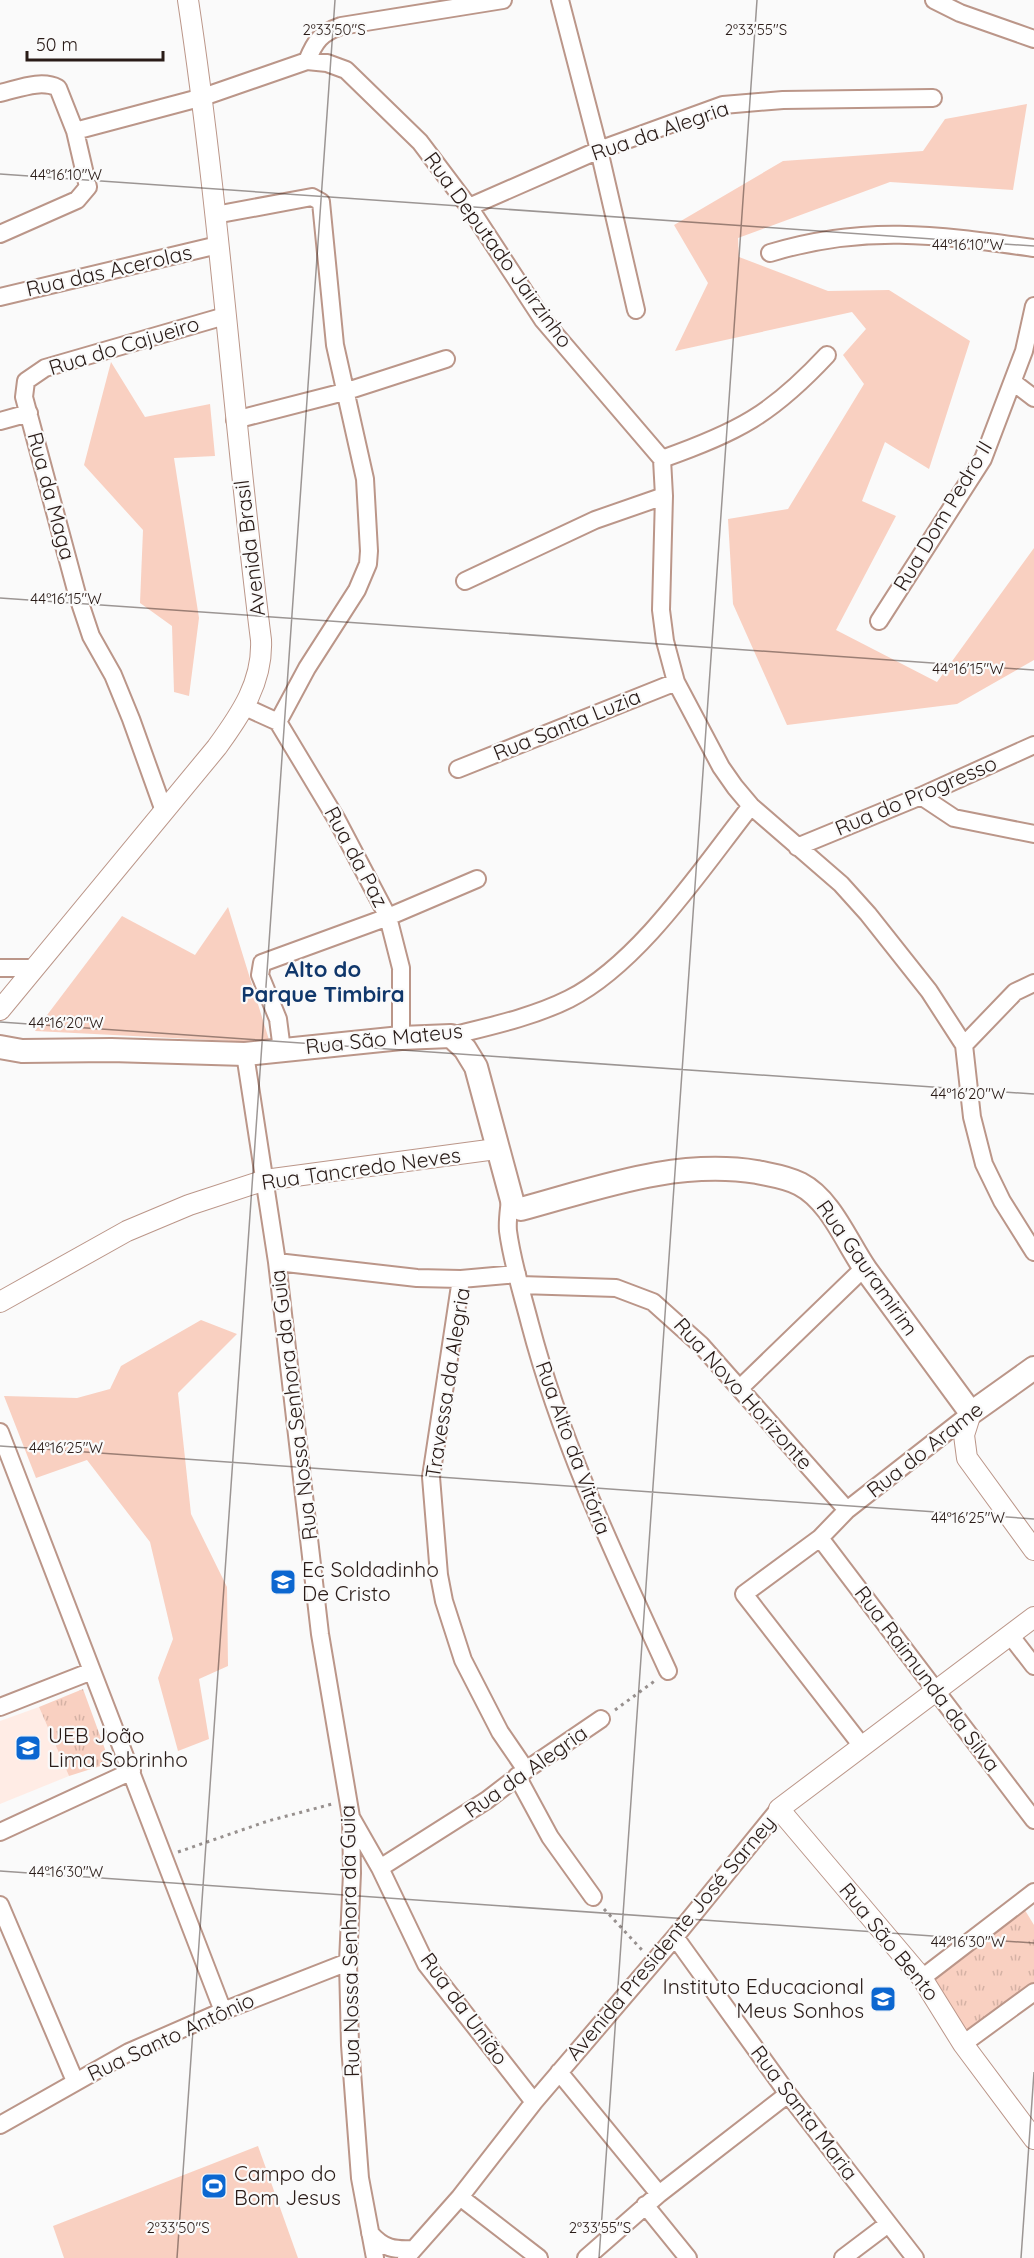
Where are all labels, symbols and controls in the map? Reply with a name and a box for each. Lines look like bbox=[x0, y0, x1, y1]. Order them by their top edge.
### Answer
text: 2°33'50"S bbox=[302, 20, 366, 39]
text: 2°33'55"S bbox=[725, 20, 787, 39]
scale bar bbox=[27, 24, 164, 62]
text: 50 m bbox=[36, 33, 78, 56]
street label: Rua da Alegria bbox=[587, 94, 732, 166]
street label: Rua Deputado Jairzinho bbox=[419, 146, 579, 352]
text: 44°16'10"W bbox=[30, 165, 103, 184]
text: 44°16'10"W bbox=[932, 235, 1005, 254]
street label: Rua das Acerolas bbox=[23, 238, 194, 302]
street label: Rua do Cajueiro bbox=[45, 310, 202, 380]
street label: Rua da Maga bbox=[22, 429, 82, 563]
street label: Rua Dom Pedro II bbox=[887, 436, 997, 595]
street label: Avenida Brasil bbox=[228, 479, 270, 618]
text: 44°16'15"W bbox=[30, 589, 102, 608]
text: 44°16'15"W bbox=[932, 659, 1004, 678]
street label: Rua Santa Luzia bbox=[489, 683, 644, 766]
street label: Rua do Progresso bbox=[831, 749, 1000, 841]
street label: Rua da Paz bbox=[319, 802, 394, 911]
district label: Alto do Parque Timbira bbox=[241, 955, 405, 1008]
text: 44°16'20"W bbox=[29, 1013, 104, 1032]
street label: Rua São Mateus bbox=[304, 1017, 464, 1059]
text: 44°16'20"W bbox=[931, 1084, 1006, 1103]
street label: Rua Tancredo Neves bbox=[260, 1141, 462, 1195]
street label: Rua Gauramirim bbox=[811, 1195, 924, 1340]
street label: Rua Nossa Senhora da Guia bbox=[264, 1268, 322, 1542]
street label: Travessa da Alegria bbox=[419, 1286, 475, 1480]
street label: Rua Novo Horizonte bbox=[669, 1312, 819, 1475]
street label: Rua Alto da Vitória bbox=[530, 1357, 617, 1538]
street label: Rua do Arame bbox=[861, 1396, 988, 1503]
text: 44°16'25"W bbox=[29, 1438, 104, 1457]
text: 44°16'25"W bbox=[931, 1508, 1006, 1527]
place label: Ec Soldadinho De Cristo bbox=[302, 1556, 439, 1606]
school or university icon: Ec Soldadinho De Cristo bbox=[268, 1567, 298, 1597]
street label: Rua Raimunda da Silva bbox=[850, 1580, 1006, 1776]
street label: Rua da Alegria bbox=[459, 1719, 592, 1823]
place label: UEB João Lima Sobrinho bbox=[48, 1722, 188, 1772]
school or university icon: UEB João Lima Sobrinho bbox=[13, 1733, 43, 1763]
street label: Rua Nossa Senhora da Guia bbox=[334, 1805, 364, 2077]
street label: Avenida Presidente José Sarney bbox=[560, 1810, 780, 2065]
text: 44°16'30"W bbox=[29, 1862, 104, 1881]
street label: Rua São Bento bbox=[834, 1877, 945, 2006]
text: 44°16'30"W bbox=[931, 1932, 1006, 1951]
street label: Rua da União bbox=[415, 1947, 514, 2070]
place label: Instituto Educacional Meus Sonhos bbox=[662, 1973, 864, 2023]
school or university icon: Instituto Educacional Meus Sonhos bbox=[868, 1984, 898, 2014]
street label: Rua Santo Antônio bbox=[83, 1986, 258, 2086]
street label: Rua Santa Maria bbox=[746, 2040, 864, 2185]
place label: Campo do Bom Jesus bbox=[234, 2160, 341, 2210]
sports icon: Campo do Bom Jesus bbox=[199, 2171, 229, 2201]
text: 2°33'50"S bbox=[146, 2218, 210, 2237]
text: 2°33'55"S bbox=[569, 2218, 631, 2237]

